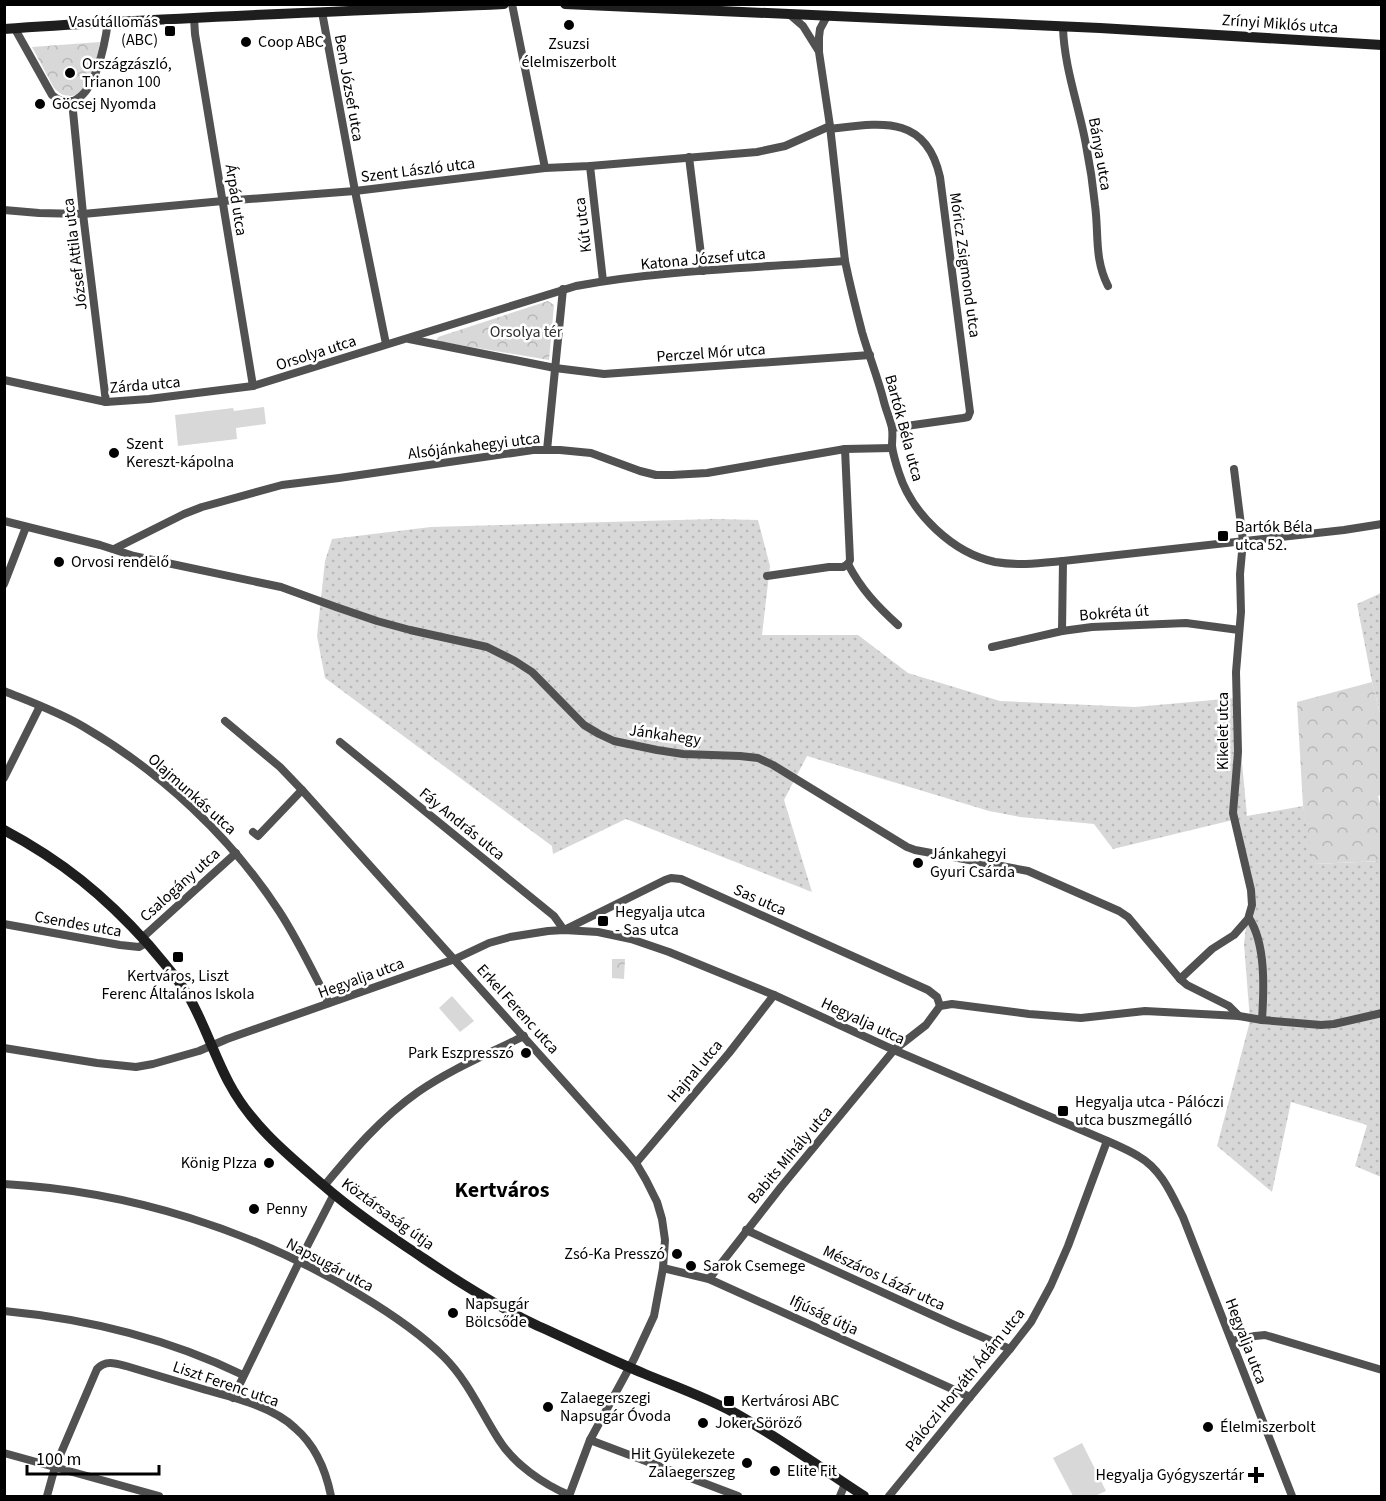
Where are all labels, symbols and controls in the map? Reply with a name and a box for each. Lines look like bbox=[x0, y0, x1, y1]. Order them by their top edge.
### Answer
street label: Zrínyi Miklós utca bbox=[1221, 9, 1339, 39]
place label: Vasútállomás (ABC) bbox=[69, 11, 158, 51]
marker: Zsuzsi élelmiszerbolt bbox=[562, 18, 576, 32]
marker: Vasútállomás (ABC) bbox=[163, 24, 177, 38]
place label: Coop ABC bbox=[258, 31, 324, 53]
street label: Bem József utca bbox=[329, 33, 369, 143]
place label: Zsuzsi élelmiszerbolt bbox=[521, 33, 617, 73]
marker: Coop ABC bbox=[239, 35, 253, 49]
place label: Országzászló, Trianon 100 bbox=[82, 53, 172, 93]
marker: Országzászló, Trianon 100 bbox=[63, 66, 77, 80]
place label: Göcsej Nyomda bbox=[52, 93, 156, 115]
marker: Göcsej Nyomda bbox=[33, 97, 47, 111]
street label: Bánya utca bbox=[1083, 116, 1117, 192]
street label: Szent László utca bbox=[360, 152, 476, 188]
street label: Árpád utca bbox=[219, 163, 253, 237]
street label: Móricz Zsigmond utca bbox=[944, 191, 986, 339]
street label: Kút utca bbox=[569, 196, 597, 254]
street label: József Attila utca bbox=[57, 197, 93, 311]
street label: Katona József utca bbox=[639, 243, 767, 275]
park label: Orsolya tér bbox=[490, 321, 563, 343]
street label: Orsolya utca bbox=[273, 330, 359, 376]
street label: Perczel Mór utca bbox=[656, 338, 766, 368]
street label: Zárda utca bbox=[109, 371, 181, 399]
street label: Bartók Béla utca bbox=[879, 372, 929, 484]
street label: Alsójánkahegyi utca bbox=[407, 427, 541, 465]
place label: Szent Kereszt-kápolna bbox=[126, 433, 234, 473]
marker: Szent Kereszt-kápolna bbox=[107, 446, 121, 460]
place label: Bartók Béla utca 52. bbox=[1235, 516, 1313, 556]
marker: Bartók Béla utca 52. bbox=[1216, 529, 1230, 543]
place label: Orvosi rendelő bbox=[71, 551, 169, 573]
marker: Orvosi rendelő bbox=[52, 555, 66, 569]
street label: Bokréta út bbox=[1079, 600, 1150, 626]
street label: Kikelet utca bbox=[1212, 692, 1234, 770]
street label: Jánkahegy bbox=[628, 719, 703, 751]
street label: Olajmunkás utca bbox=[143, 748, 241, 840]
street label: Fáy András utca bbox=[414, 783, 510, 865]
street label: Csalogány utca bbox=[135, 843, 225, 927]
place label: Jánkahegyi Gyuri Csárda bbox=[930, 843, 1015, 883]
marker: Jánkahegyi Gyuri Csárda bbox=[911, 856, 925, 870]
street label: Sas utca bbox=[730, 879, 790, 921]
place label: Hegyalja utca - Sas utca bbox=[615, 901, 705, 941]
street label: Csendes utca bbox=[33, 905, 123, 943]
marker: Hegyalja utca - Sas utca bbox=[596, 914, 610, 928]
marker: Kertváros, Liszt Ferenc Általános Iskola bbox=[171, 950, 185, 964]
street label: Hegyalja utca bbox=[315, 952, 407, 1004]
street label: Erkel Ferenc utca bbox=[472, 959, 564, 1059]
place label: Kertváros, Liszt Ferenc Általános Iskola bbox=[102, 965, 254, 1005]
street label: Hegyalja utca bbox=[817, 992, 909, 1050]
street label: Hajnal utca bbox=[662, 1035, 728, 1107]
place label: Park Eszpresszó bbox=[408, 1042, 514, 1064]
marker: Park Eszpresszó bbox=[519, 1046, 533, 1060]
place label: Hegyalja utca - Pálóczi utca buszmegálló bbox=[1075, 1091, 1224, 1131]
street label: Babits Mihály utca bbox=[742, 1101, 838, 1209]
marker: Hegyalja utca - Pálóczi utca buszmegálló bbox=[1056, 1104, 1070, 1118]
place label: König PIzza bbox=[181, 1152, 257, 1174]
marker: König PIzza bbox=[262, 1156, 276, 1170]
street label: Köztársaság útja bbox=[337, 1173, 439, 1255]
district label: Kertváros bbox=[455, 1174, 550, 1206]
place label: Penny bbox=[266, 1198, 308, 1220]
marker: Penny bbox=[247, 1202, 261, 1216]
street label: Napsugár utca bbox=[282, 1233, 378, 1297]
street label: Mészáros Lázár utca bbox=[819, 1240, 949, 1316]
place label: Zsó-Ka Presszó bbox=[564, 1243, 665, 1265]
marker: Zsó-Ka Presszó bbox=[670, 1247, 684, 1261]
place label: Sarok Csemege bbox=[703, 1255, 805, 1277]
marker: Sarok Csemege bbox=[684, 1259, 698, 1273]
street label: Ifjúság útja bbox=[786, 1289, 862, 1341]
place label: Napsugár Bölcsőde bbox=[465, 1293, 530, 1333]
street label: Hegyalja utca bbox=[1220, 1295, 1272, 1387]
street label: Pálóczi Horváth Ádám utca bbox=[900, 1304, 1030, 1456]
marker: Napsugár Bölcsőde bbox=[446, 1306, 460, 1320]
street label: Liszt Ferenc utca bbox=[170, 1356, 282, 1412]
place label: Zalaegerszegi Napsugár Óvoda bbox=[560, 1387, 671, 1427]
place label: Kertvárosi ABC bbox=[741, 1390, 839, 1412]
marker: Kertvárosi ABC bbox=[722, 1394, 736, 1408]
marker: Zalaegerszegi Napsugár Óvoda bbox=[541, 1400, 555, 1414]
place label: Joker Söröző bbox=[715, 1412, 802, 1434]
marker: Joker Söröző bbox=[696, 1416, 710, 1430]
place label: Élelmiszerbolt bbox=[1220, 1416, 1316, 1438]
marker: Élelmiszerbolt bbox=[1201, 1420, 1215, 1434]
scale bar bbox=[27, 1438, 159, 1476]
place label: Hit Gyülekezete Zalaegerszeg bbox=[631, 1443, 735, 1483]
text: 100 m bbox=[36, 1447, 81, 1472]
marker: Hit Gyülekezete Zalaegerszeg bbox=[740, 1456, 754, 1470]
place label: Elite Fit bbox=[787, 1460, 838, 1482]
marker: Elite Fit bbox=[768, 1464, 782, 1478]
place label: Hegyalja Gyógyszertár bbox=[1096, 1464, 1244, 1486]
marker: Hegyalja Gyógyszertár bbox=[1249, 1468, 1263, 1482]

